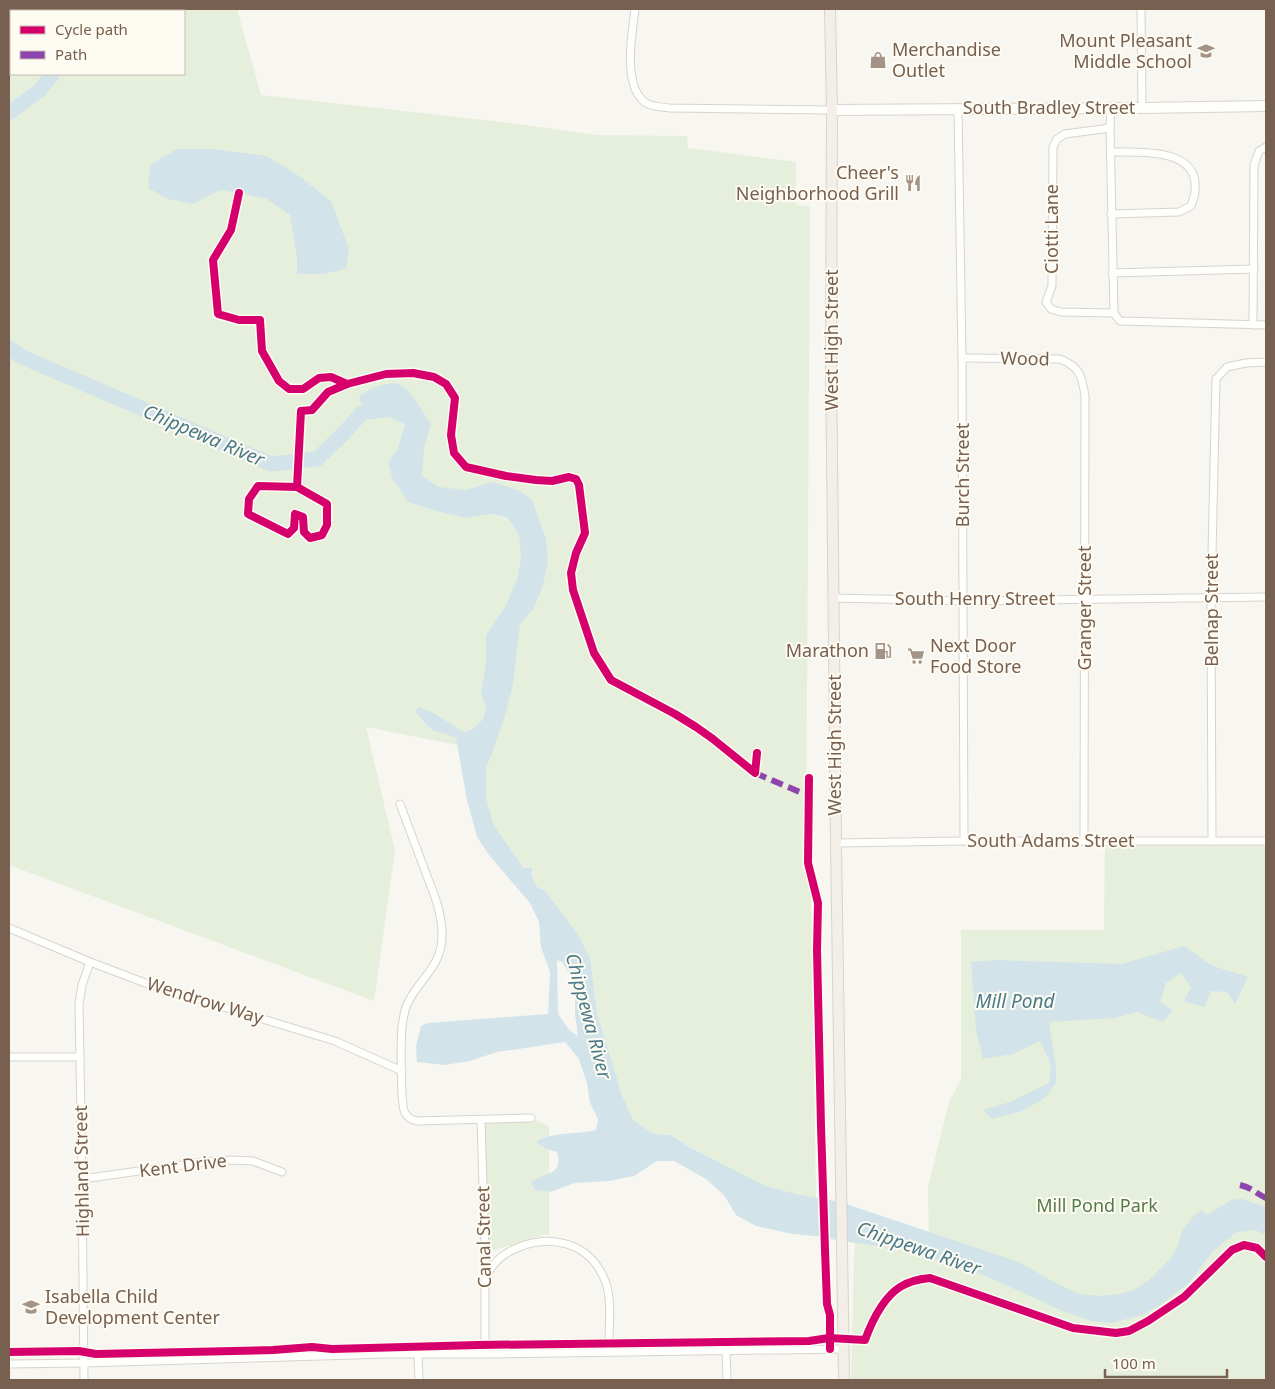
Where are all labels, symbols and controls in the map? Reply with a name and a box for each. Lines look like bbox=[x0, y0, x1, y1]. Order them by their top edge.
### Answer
legend bbox=[10, 10, 185, 75]
text: Cycle path bbox=[55, 19, 128, 39]
place label: Mount Pleasant Middle School bbox=[1059, 28, 1192, 73]
place label: Merchandise Outlet bbox=[892, 37, 1001, 82]
school or university icon: Mount Pleasant Middle School bbox=[1196, 41, 1216, 61]
text: Path bbox=[55, 44, 87, 64]
shop icon: Merchandise Outlet bbox=[868, 50, 888, 70]
street label: South Bradley Street bbox=[963, 95, 1136, 119]
place label: Cheer's Neighborhood Grill bbox=[736, 160, 899, 205]
restaurant icon: Cheer's Neighborhood Grill bbox=[903, 173, 923, 193]
street label: Ciotti Lane bbox=[1039, 184, 1063, 274]
street label: West High Street bbox=[819, 269, 843, 411]
street label: Wood bbox=[1000, 346, 1050, 370]
water label: Chippewa River bbox=[139, 398, 270, 473]
street label: Burch Street bbox=[950, 422, 974, 527]
street label: Granger Street bbox=[1072, 545, 1096, 671]
street label: Belnap Street bbox=[1199, 553, 1223, 667]
street label: South Henry Street bbox=[895, 586, 1056, 610]
place label: Next Door Food Store bbox=[930, 633, 1021, 678]
place label: Marathon bbox=[786, 638, 869, 662]
fuel station icon: Marathon bbox=[873, 641, 893, 661]
supermarket icon: Next Door Food Store bbox=[906, 646, 926, 666]
street label: West High Street bbox=[822, 674, 846, 816]
street label: South Adams Street bbox=[967, 828, 1135, 852]
water label: Chippewa River bbox=[560, 950, 619, 1083]
street label: Wendrow Way bbox=[144, 971, 267, 1029]
water label: Mill Pond bbox=[975, 988, 1056, 1014]
street label: Highland Street bbox=[68, 1104, 94, 1237]
street label: Kent Drive bbox=[138, 1148, 228, 1182]
street label: Canal Street bbox=[470, 1185, 496, 1288]
park label: Mill Pond Park bbox=[1036, 1193, 1158, 1217]
water label: Chippewa River bbox=[854, 1215, 986, 1282]
place label: Isabella Child Development Center bbox=[45, 1284, 220, 1329]
school or university icon: Isabella Child Development Center bbox=[21, 1297, 41, 1317]
scale bar bbox=[1105, 1346, 1228, 1378]
text: 100 m bbox=[1112, 1353, 1156, 1373]

